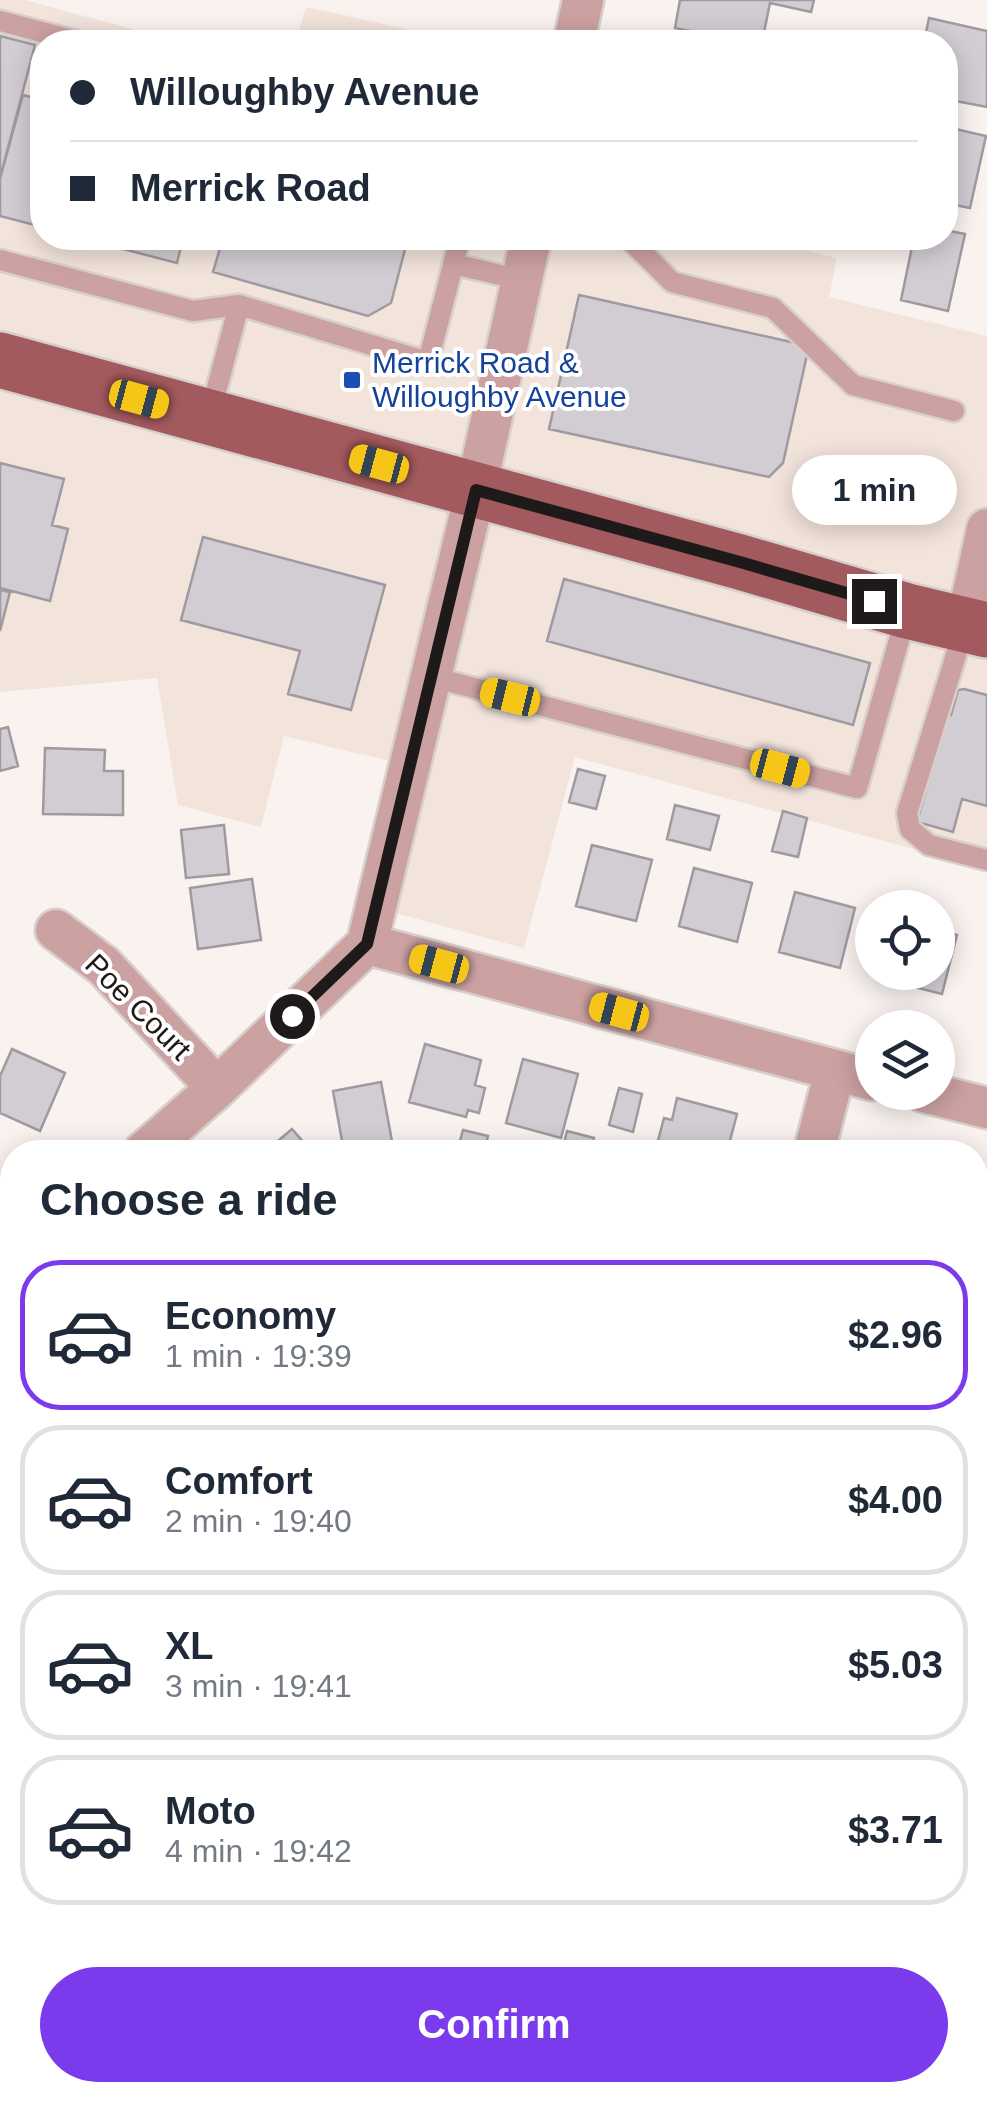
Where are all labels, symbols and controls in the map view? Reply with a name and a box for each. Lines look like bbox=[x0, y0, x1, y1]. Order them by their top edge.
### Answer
text: Willoughby Avenue bbox=[130, 71, 479, 113]
text: Merrick Road bbox=[130, 167, 371, 209]
place label: Merrick Road & Willoughby Avenue bbox=[372, 346, 627, 413]
marker: Merrick Road & Willoughby Avenue bbox=[341, 369, 363, 391]
car bbox=[106, 377, 172, 421]
car bbox=[346, 442, 412, 486]
callout: 1 min bbox=[792, 456, 956, 526]
text: 1 min bbox=[833, 472, 916, 508]
route end bbox=[852, 579, 897, 624]
car bbox=[477, 675, 543, 719]
car bbox=[747, 746, 813, 790]
map controls bbox=[855, 890, 955, 1110]
button: locate bbox=[855, 890, 955, 990]
car bbox=[406, 942, 472, 986]
street label: Poe Court bbox=[79, 947, 198, 1067]
car bbox=[586, 990, 652, 1034]
route start bbox=[270, 994, 315, 1039]
button: layers bbox=[855, 1010, 955, 1110]
text: Choose a ride bbox=[40, 1174, 338, 1225]
icon: car bbox=[45, 1290, 135, 1380]
text: Economy bbox=[165, 1295, 336, 1337]
text: $2.96 bbox=[848, 1314, 943, 1356]
text: 1 min · 19:39 bbox=[165, 1338, 352, 1374]
icon: car bbox=[45, 1455, 135, 1545]
text: Comfort bbox=[165, 1460, 313, 1502]
text: $4.00 bbox=[848, 1479, 943, 1521]
text: 2 min · 19:40 bbox=[165, 1503, 352, 1539]
icon: car bbox=[45, 1620, 135, 1710]
text: XL bbox=[165, 1625, 214, 1667]
text: $5.03 bbox=[848, 1644, 943, 1686]
text: 3 min · 19:41 bbox=[165, 1668, 352, 1704]
icon: car bbox=[45, 1785, 135, 1875]
text: Moto bbox=[165, 1790, 256, 1832]
text: $3.71 bbox=[848, 1809, 943, 1851]
text: 4 min · 19:42 bbox=[165, 1833, 352, 1869]
button: Confirm bbox=[40, 1967, 948, 2082]

